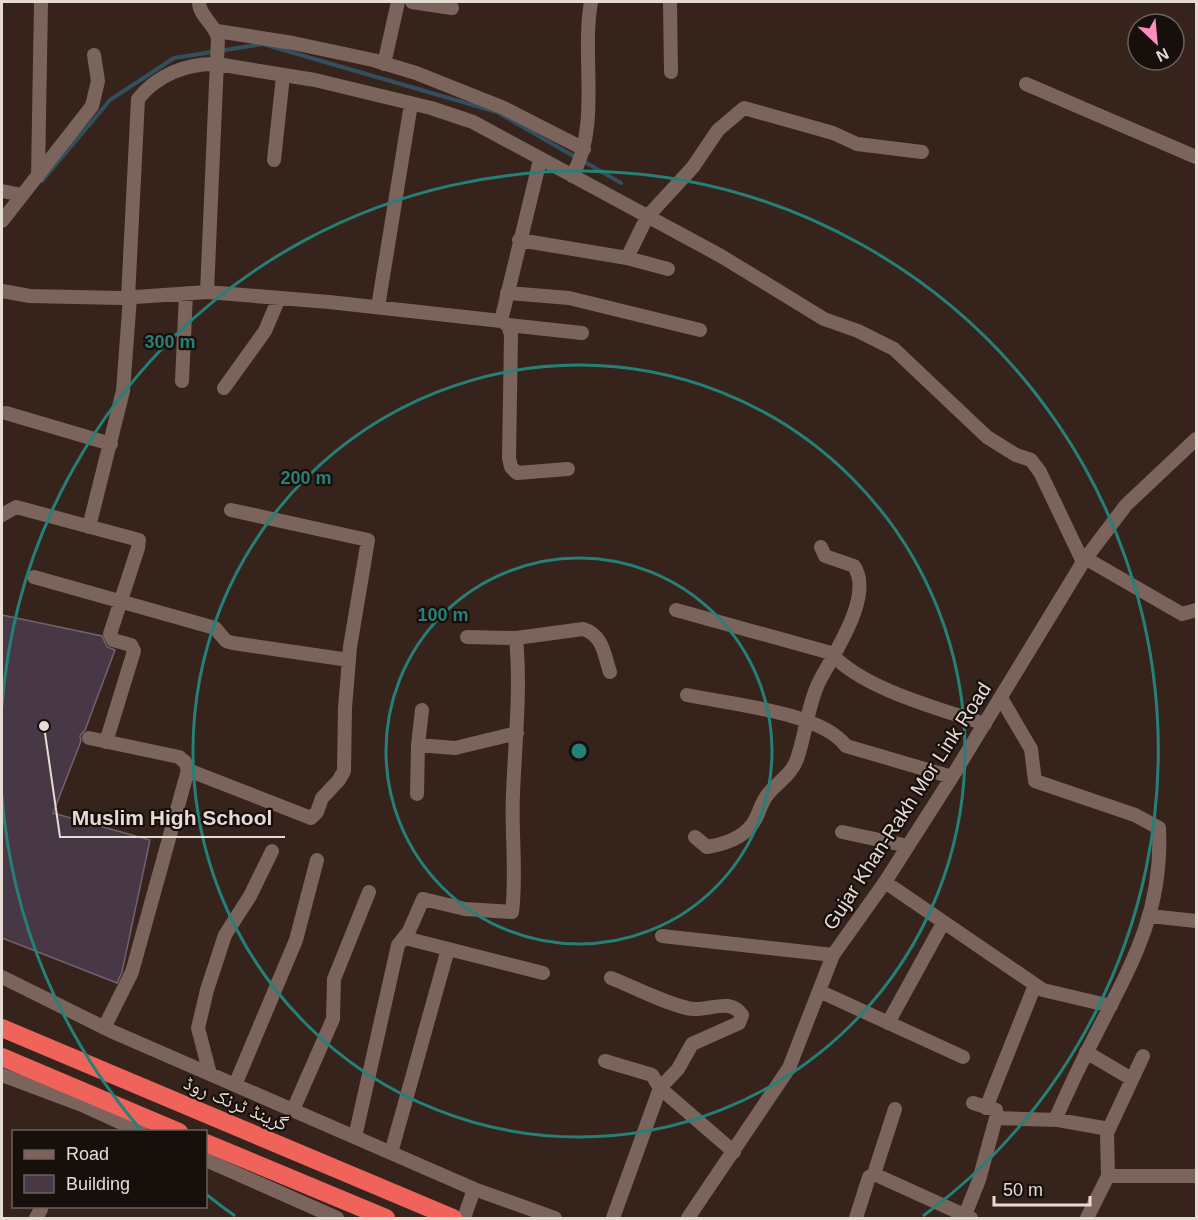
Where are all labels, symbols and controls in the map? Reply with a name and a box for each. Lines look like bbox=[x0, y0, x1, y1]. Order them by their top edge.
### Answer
north arrow bbox=[1126, 12, 1186, 72]
text: N bbox=[1153, 45, 1171, 65]
text: 300 m bbox=[144, 332, 196, 352]
text: 200 m bbox=[280, 468, 332, 488]
text: 100 m bbox=[417, 605, 469, 625]
street label: Gujar Khan-Rakh Mor Link Road bbox=[819, 678, 995, 934]
centre of rings bbox=[569, 741, 589, 761]
callout: Muslim High School bbox=[60, 798, 285, 837]
text: Muslim High School bbox=[72, 806, 272, 829]
street label: گرینڈ ٹرنک روڈ bbox=[180, 1071, 292, 1135]
legend bbox=[12, 1130, 207, 1208]
text: Road bbox=[66, 1144, 109, 1164]
scale bar bbox=[994, 1169, 1090, 1207]
text: Building bbox=[66, 1174, 130, 1194]
text: 50 m bbox=[1003, 1180, 1043, 1200]

